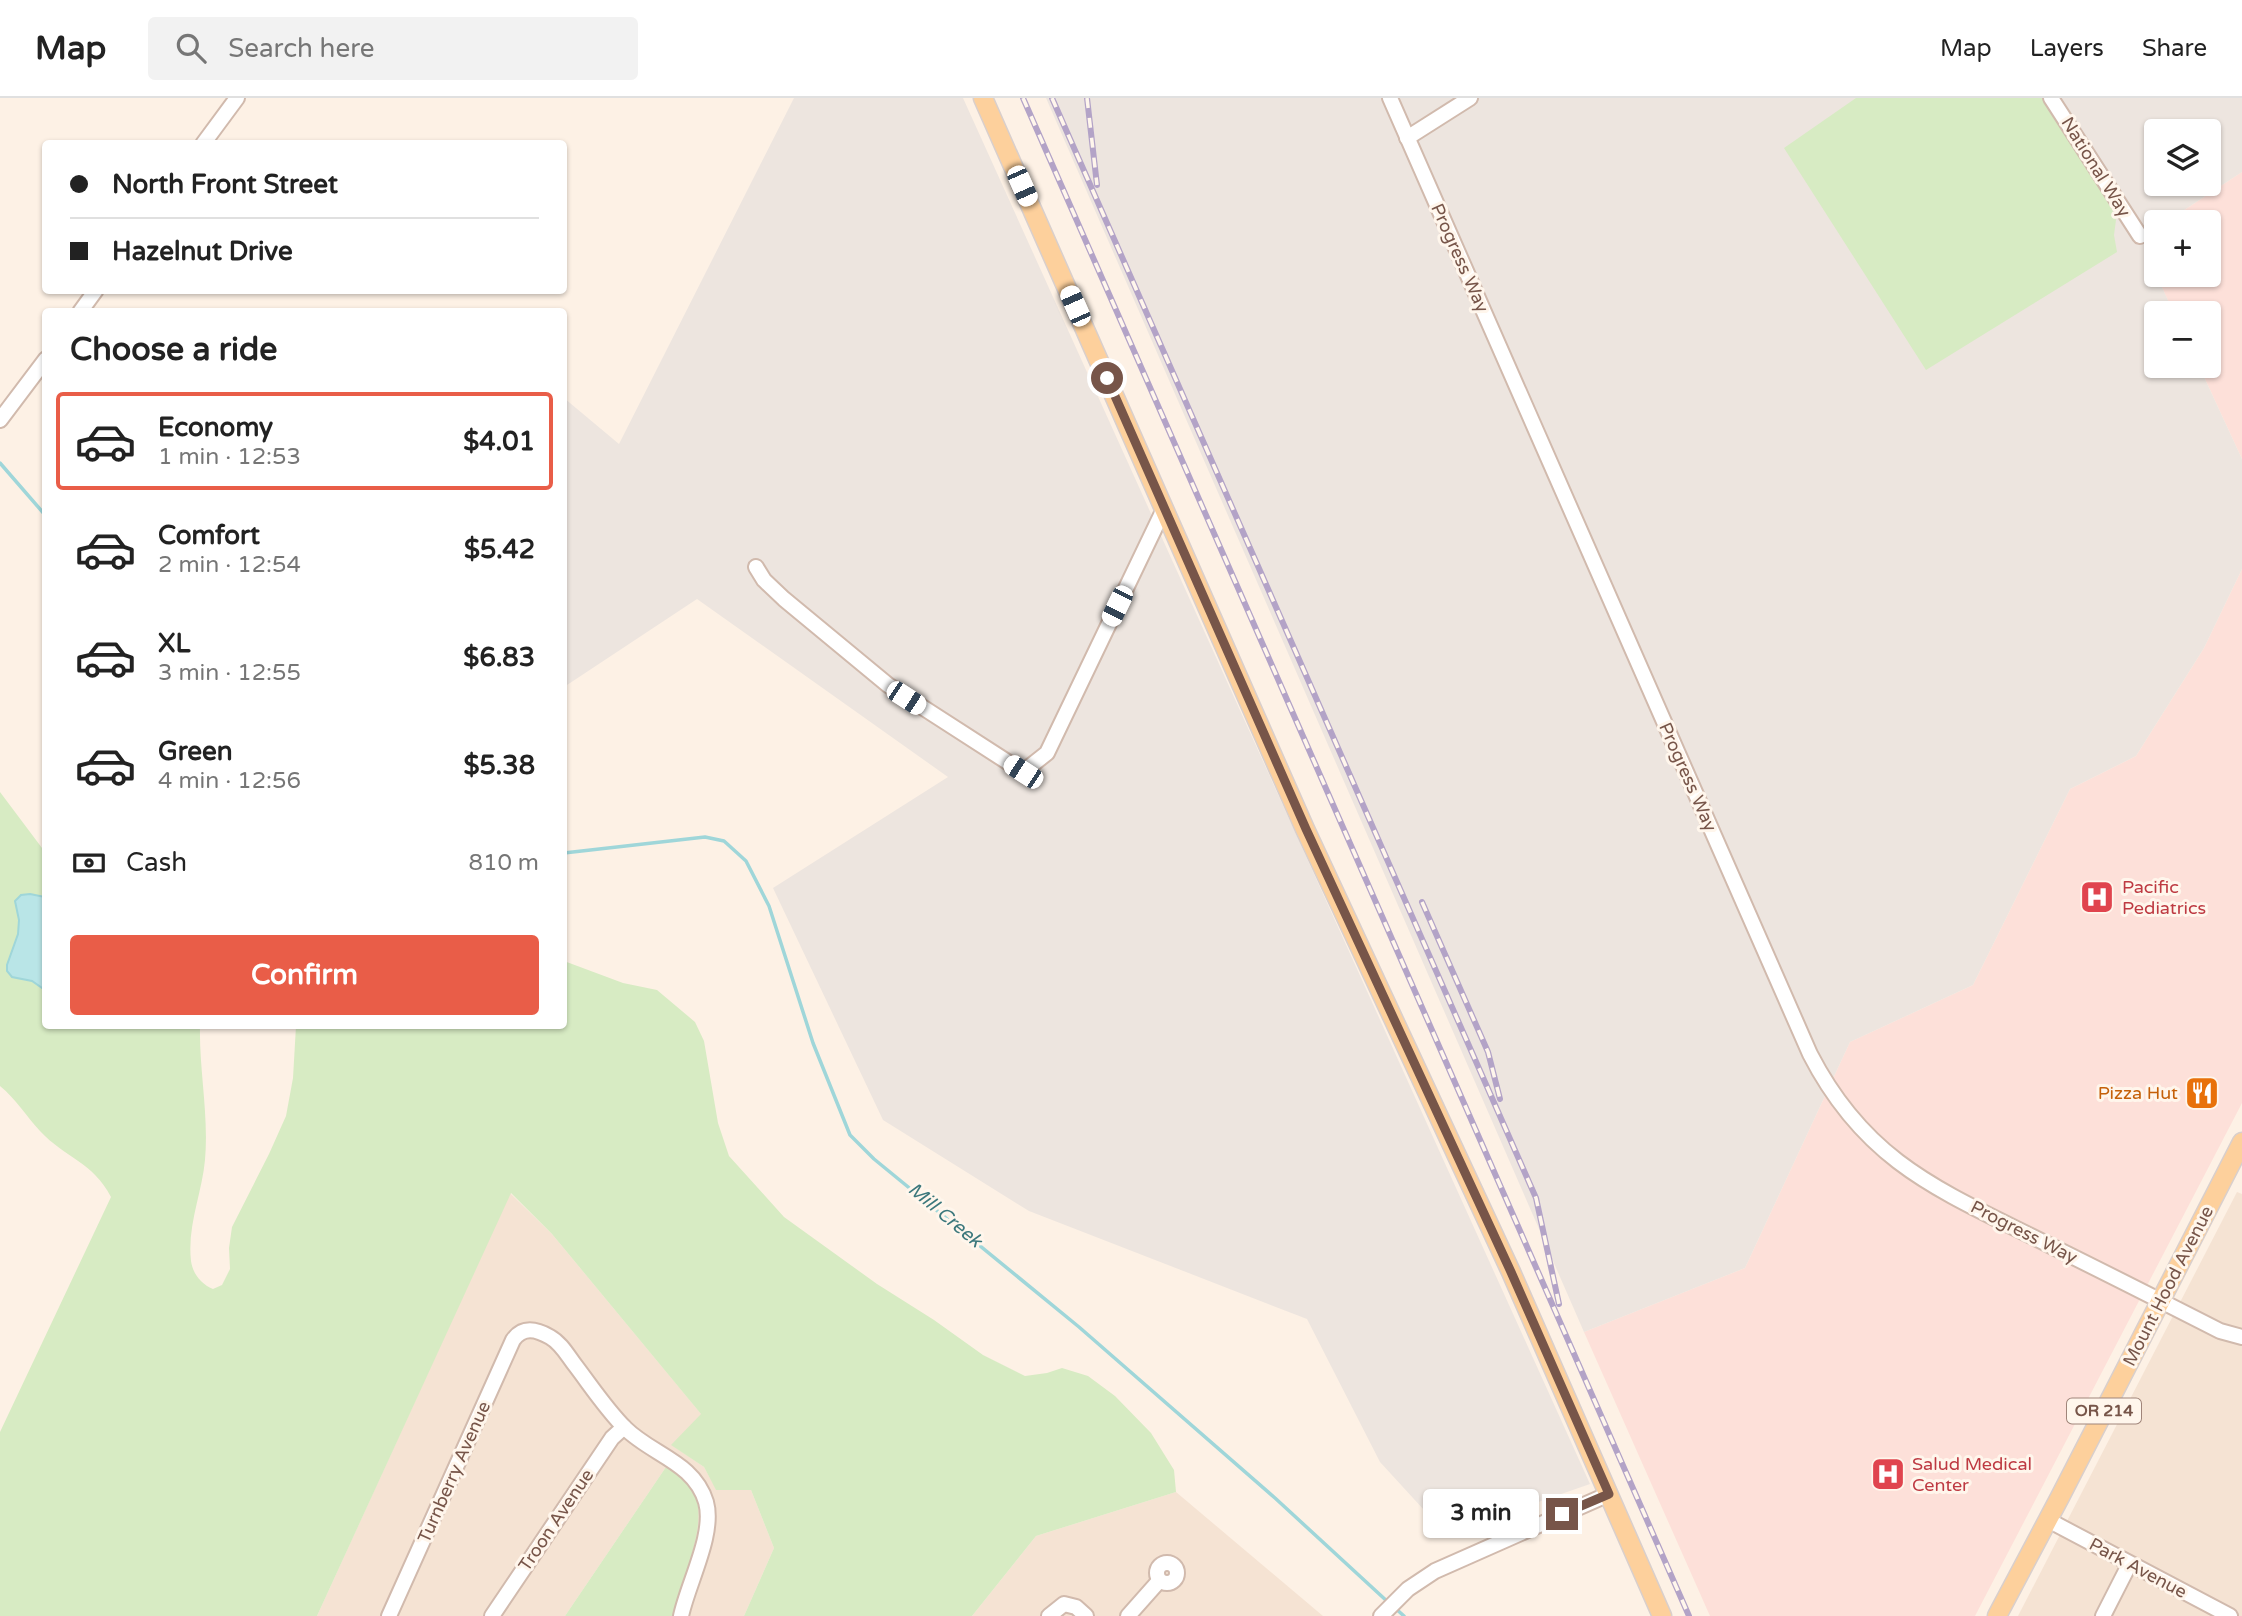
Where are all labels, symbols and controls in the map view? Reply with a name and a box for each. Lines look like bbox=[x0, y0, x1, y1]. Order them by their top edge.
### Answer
search box bbox=[148, 17, 638, 80]
text: Map bbox=[35, 29, 106, 68]
icon: search bbox=[172, 29, 210, 67]
text: Search here bbox=[228, 33, 374, 64]
text: Map bbox=[1940, 34, 1992, 63]
text: Layers bbox=[2030, 34, 2104, 63]
text: Share bbox=[2142, 34, 2207, 63]
street label: National Way bbox=[2056, 113, 2136, 221]
map controls bbox=[2144, 119, 2221, 378]
button: layers bbox=[2144, 119, 2221, 196]
car bbox=[1004, 163, 1041, 209]
text: North Front Street bbox=[112, 169, 338, 200]
street label: Progress Way bbox=[1426, 200, 1494, 316]
button: + bbox=[2144, 210, 2221, 287]
text: Hazelnut Drive bbox=[112, 236, 293, 267]
car bbox=[1057, 283, 1094, 329]
button: − bbox=[2144, 301, 2221, 378]
text: Choose a ride bbox=[70, 331, 277, 369]
route start bbox=[1091, 362, 1123, 394]
icon: car bbox=[74, 410, 137, 473]
text: Economy bbox=[158, 412, 273, 443]
text: $4.01 bbox=[463, 426, 535, 457]
text: 1 min · 12:53 bbox=[158, 443, 301, 471]
icon: car bbox=[74, 518, 137, 581]
text: Comfort bbox=[158, 520, 260, 551]
text: $5.42 bbox=[464, 534, 535, 565]
text: 2 min · 12:54 bbox=[158, 551, 301, 579]
car bbox=[1099, 583, 1136, 629]
icon: car bbox=[74, 626, 137, 689]
text: XL bbox=[158, 628, 190, 659]
text: $6.83 bbox=[463, 642, 535, 673]
text: 3 min · 12:55 bbox=[158, 659, 301, 687]
car bbox=[883, 678, 930, 718]
street label: Progress Way bbox=[1654, 719, 1722, 835]
icon: car bbox=[74, 734, 137, 797]
text: Green bbox=[158, 736, 233, 767]
text: $5.38 bbox=[463, 750, 535, 781]
car bbox=[1000, 752, 1047, 792]
text: 4 min · 12:56 bbox=[158, 767, 301, 795]
icon: cash bbox=[70, 844, 108, 882]
text: Cash bbox=[126, 847, 187, 878]
text: 810 m bbox=[469, 849, 539, 877]
place label: Pacific Pediatrics bbox=[2122, 876, 2206, 919]
hospital icon: Pacific Pediatrics bbox=[2078, 878, 2116, 916]
button: Confirm bbox=[70, 935, 539, 1015]
restaurant icon: Pizza Hut bbox=[2183, 1074, 2221, 1112]
place label: Pizza Hut bbox=[2098, 1082, 2178, 1104]
water label: Mill Creek bbox=[904, 1178, 988, 1253]
street label: Progress Way bbox=[1967, 1196, 2081, 1268]
street label: Mount Hood Avenue bbox=[2118, 1202, 2218, 1370]
street label: Turnberry Avenue bbox=[413, 1398, 495, 1546]
road number: OR 214 bbox=[2067, 1399, 2141, 1424]
place label: Salud Medical Center bbox=[1912, 1453, 2032, 1496]
hospital icon: Salud Medical Center bbox=[1869, 1455, 1907, 1493]
street label: Troon Avenue bbox=[514, 1465, 598, 1575]
callout: 3 min bbox=[1422, 1490, 1538, 1538]
route end bbox=[1546, 1498, 1578, 1530]
text: 3 min bbox=[1450, 1499, 1512, 1527]
street label: Park Avenue bbox=[2085, 1533, 2191, 1603]

